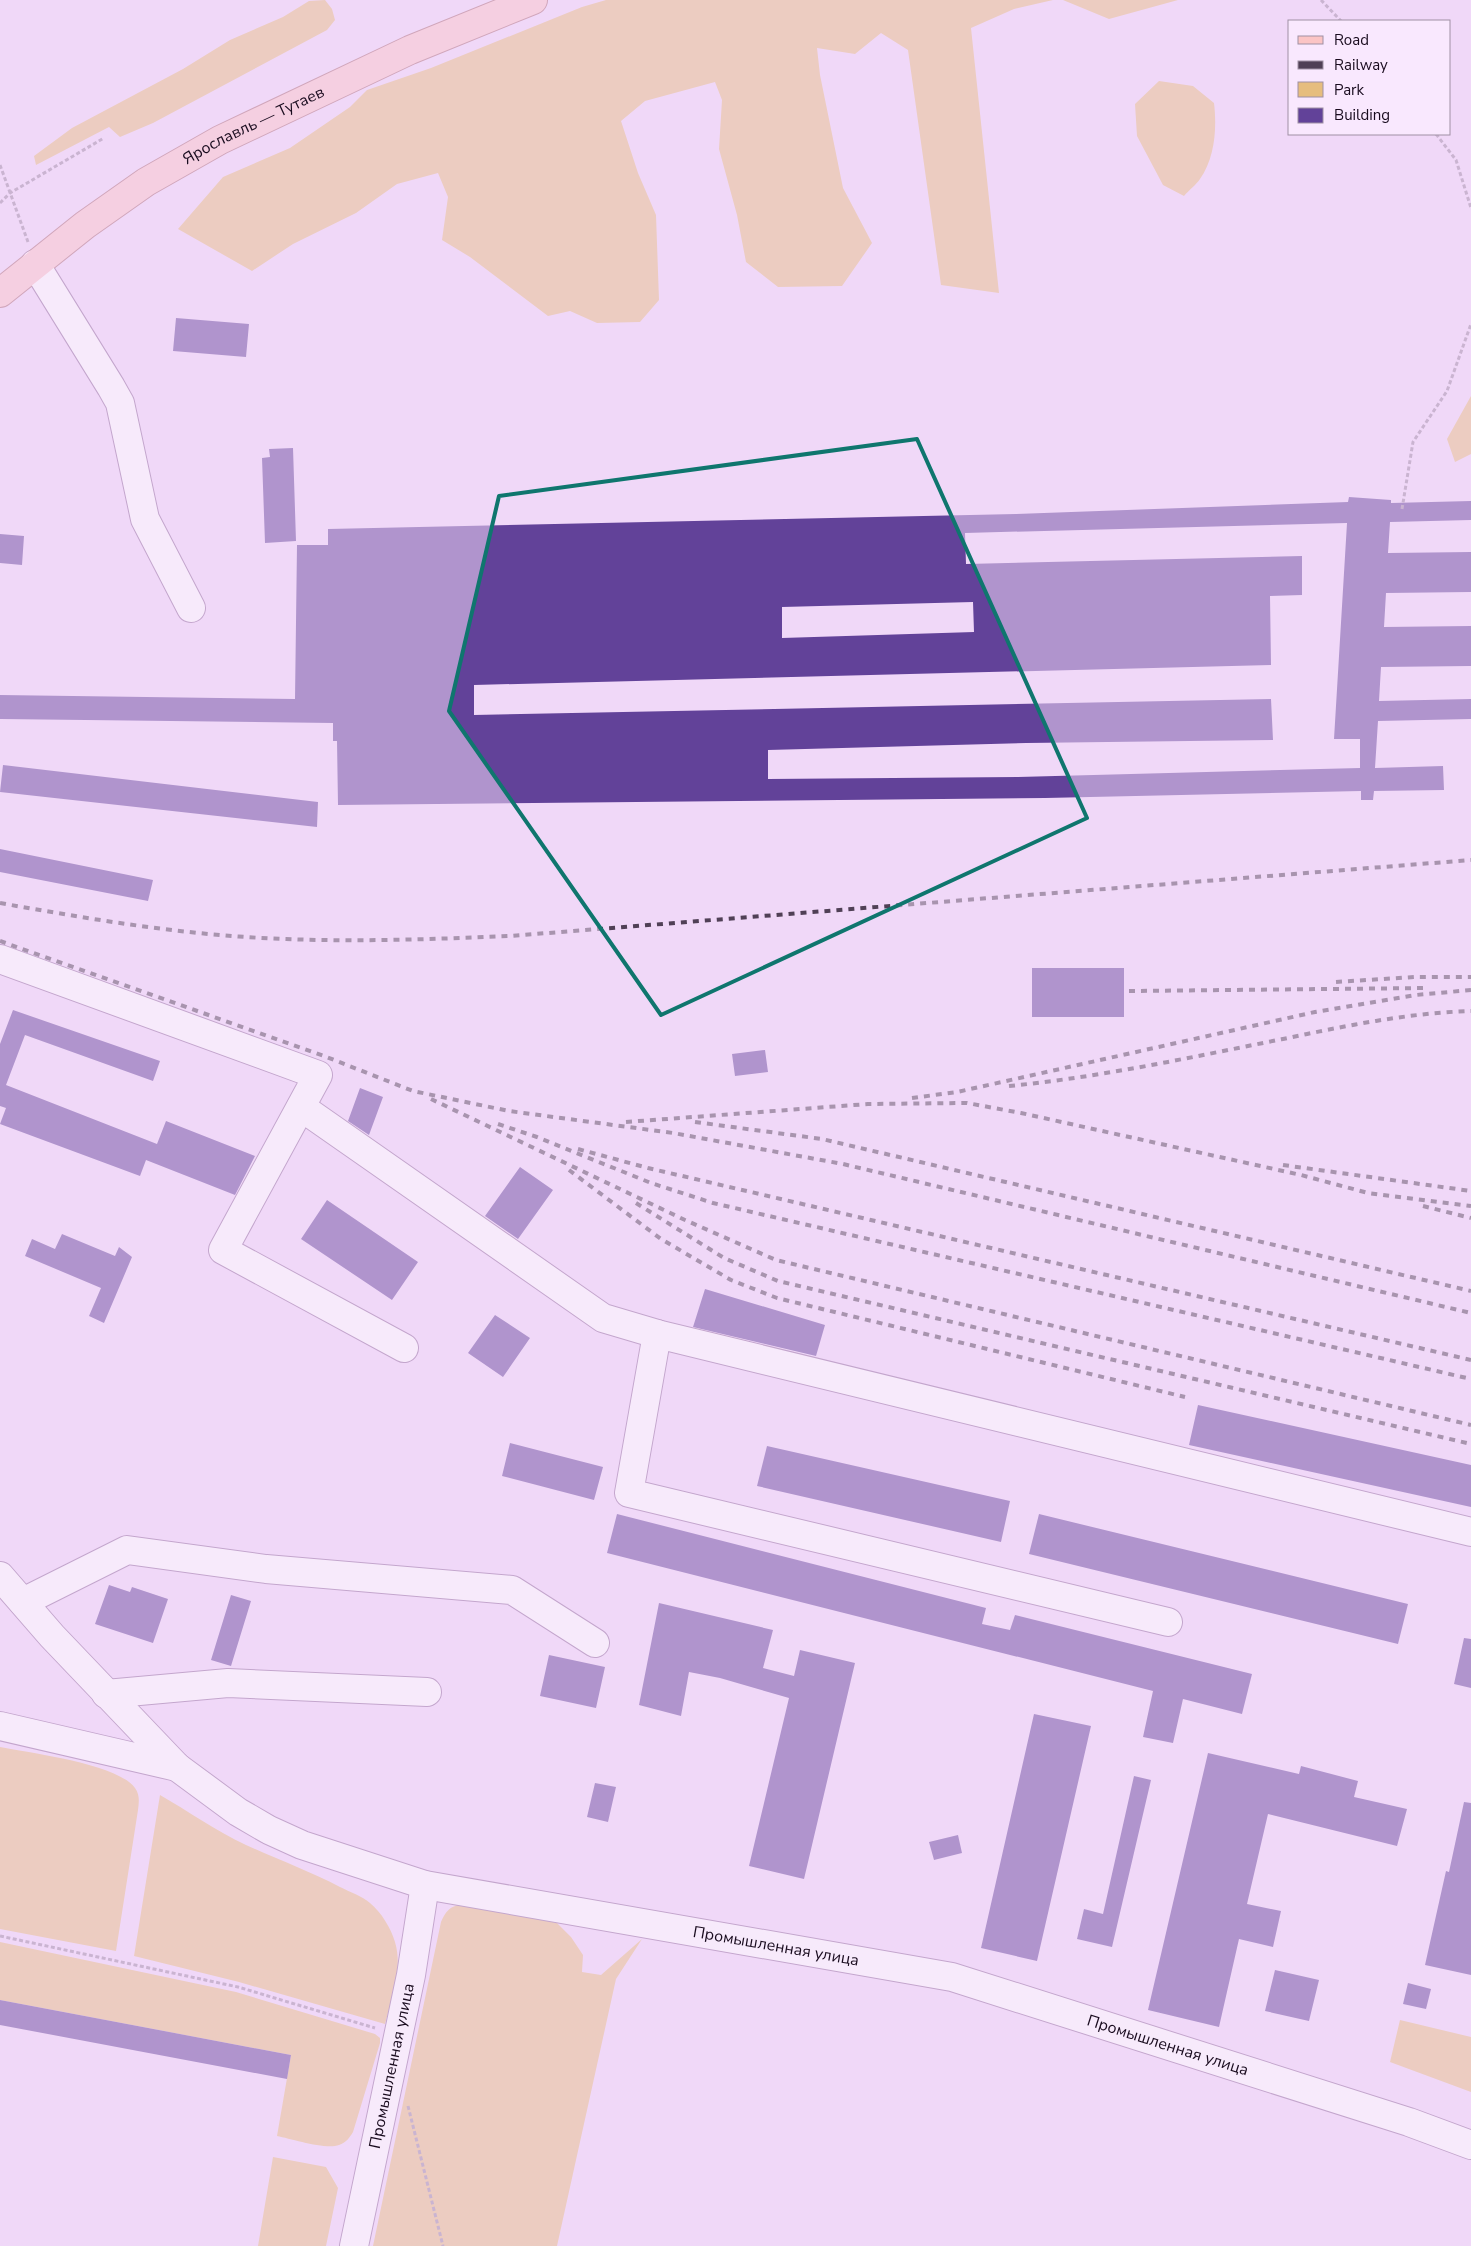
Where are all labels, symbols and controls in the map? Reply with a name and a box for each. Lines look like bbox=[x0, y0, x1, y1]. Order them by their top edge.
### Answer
legend bbox=[1288, 20, 1451, 135]
text: Road bbox=[1334, 30, 1369, 50]
text: Railway bbox=[1334, 55, 1388, 75]
text: Park bbox=[1334, 80, 1364, 100]
street label: Ярославль — Тутаев bbox=[179, 81, 328, 170]
text: Building bbox=[1334, 105, 1390, 125]
street label: Промышленная улица bbox=[691, 1921, 861, 1972]
street label: Промышленная улица bbox=[364, 1981, 420, 2151]
street label: Промышленная улица bbox=[1084, 2009, 1251, 2081]

